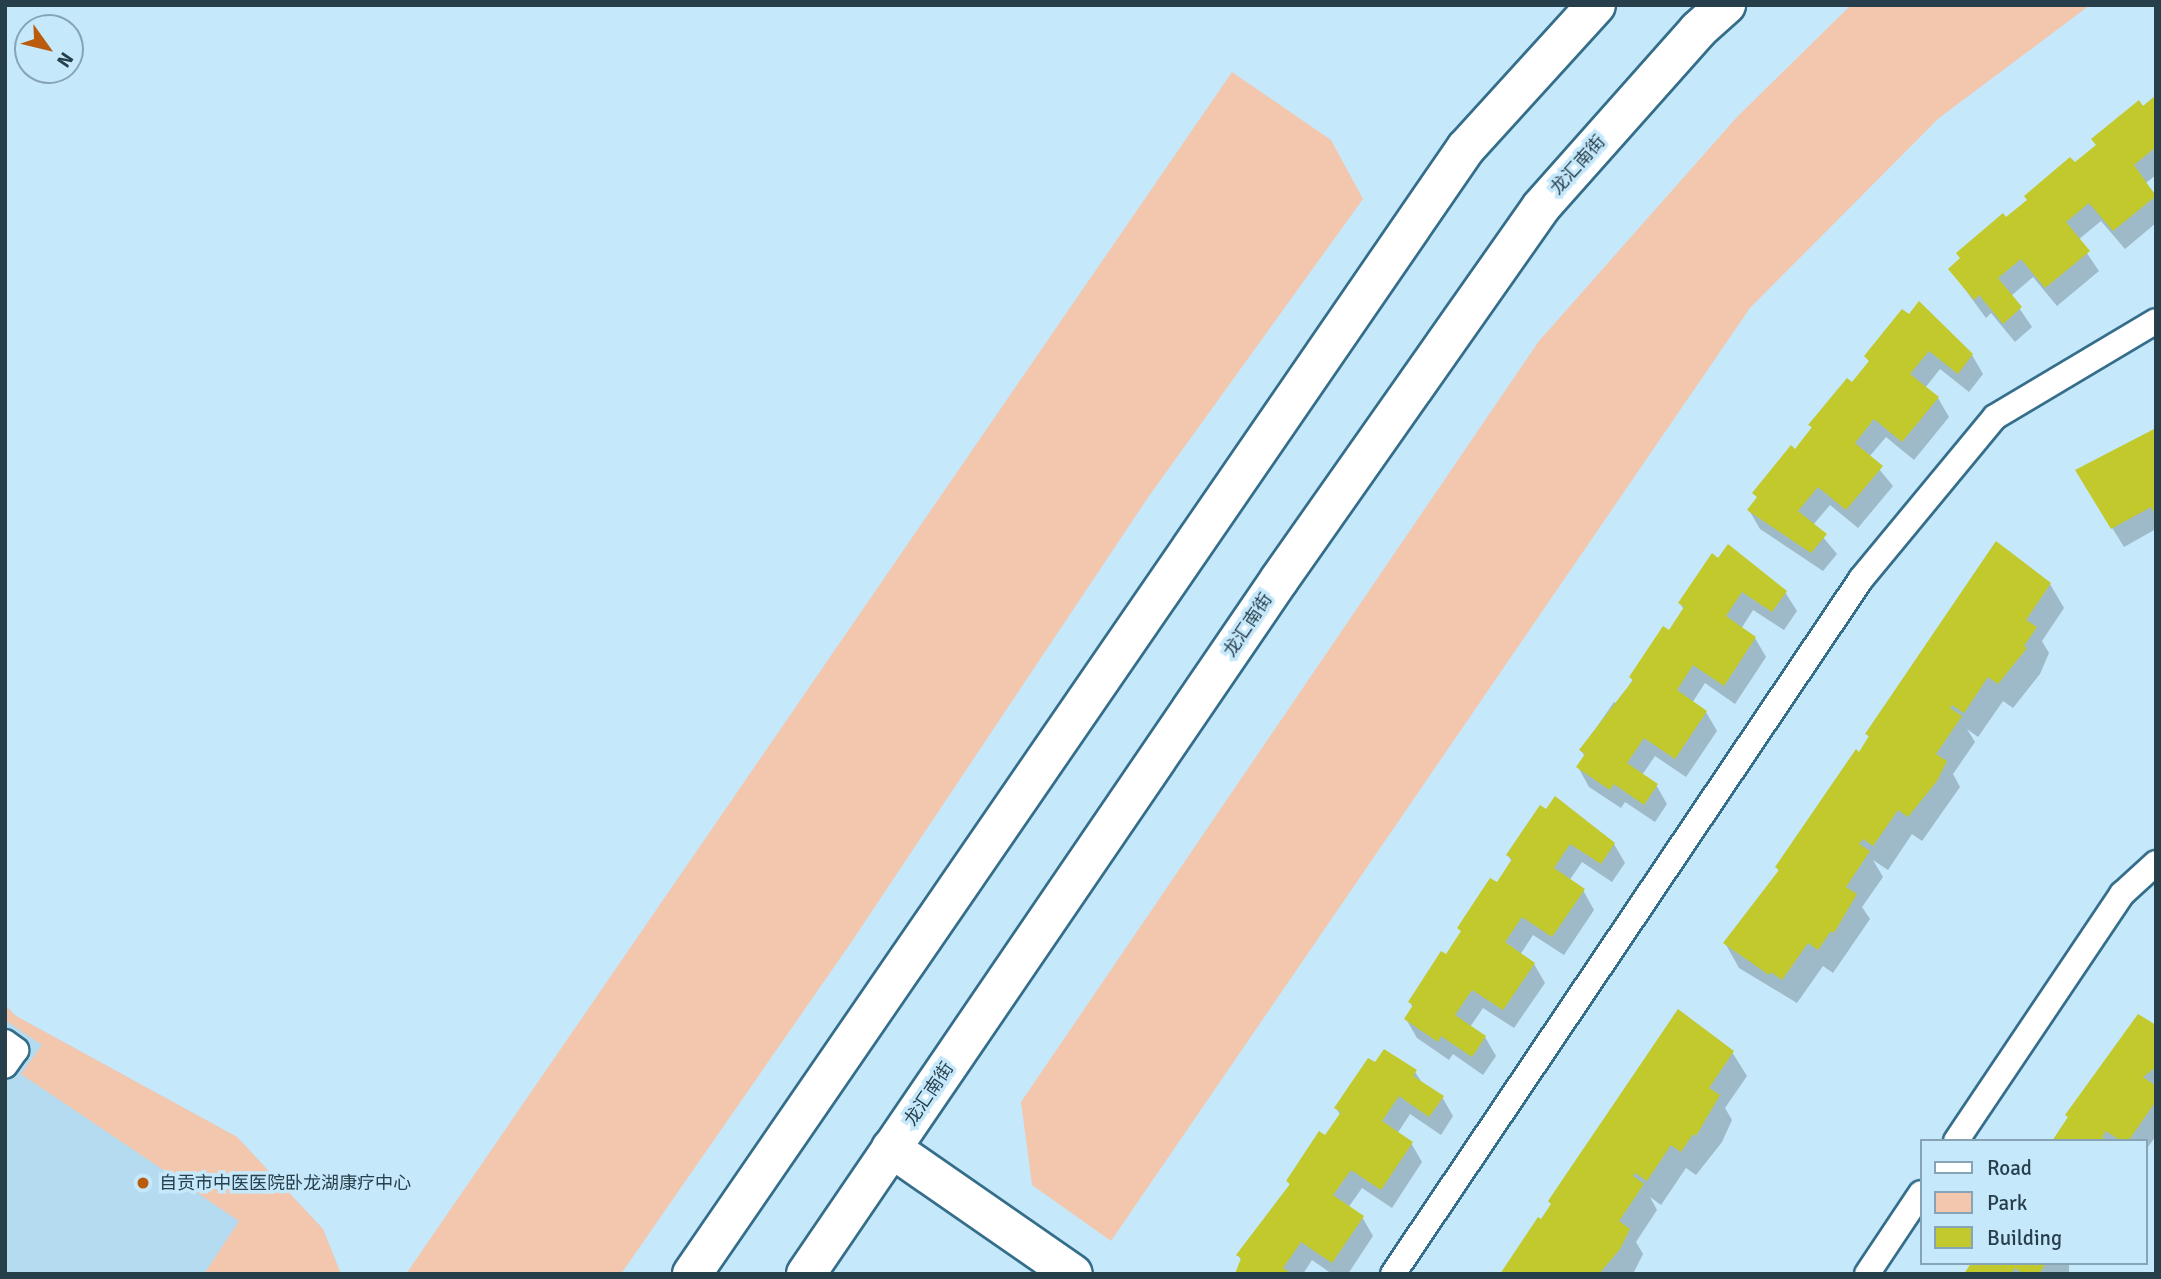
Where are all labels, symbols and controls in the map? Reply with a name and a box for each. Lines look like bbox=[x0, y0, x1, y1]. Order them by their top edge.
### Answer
north arrow bbox=[14, 14, 84, 84]
text: N bbox=[51, 47, 78, 72]
street label: 龙汇南街 bbox=[1546, 131, 1610, 199]
street label: 龙汇南街 bbox=[1219, 589, 1277, 661]
street label: 龙汇南街 bbox=[900, 1058, 958, 1130]
legend bbox=[1920, 1139, 2147, 1265]
text: Road bbox=[1987, 1155, 2032, 1181]
place label: 自贡市中医医院卧龙湖康疗中心 bbox=[159, 1172, 411, 1194]
marker: 自贡市中医医院卧龙湖康疗中心 bbox=[133, 1173, 153, 1193]
text: Park bbox=[1987, 1190, 2027, 1216]
text: Building bbox=[1987, 1225, 2062, 1251]

